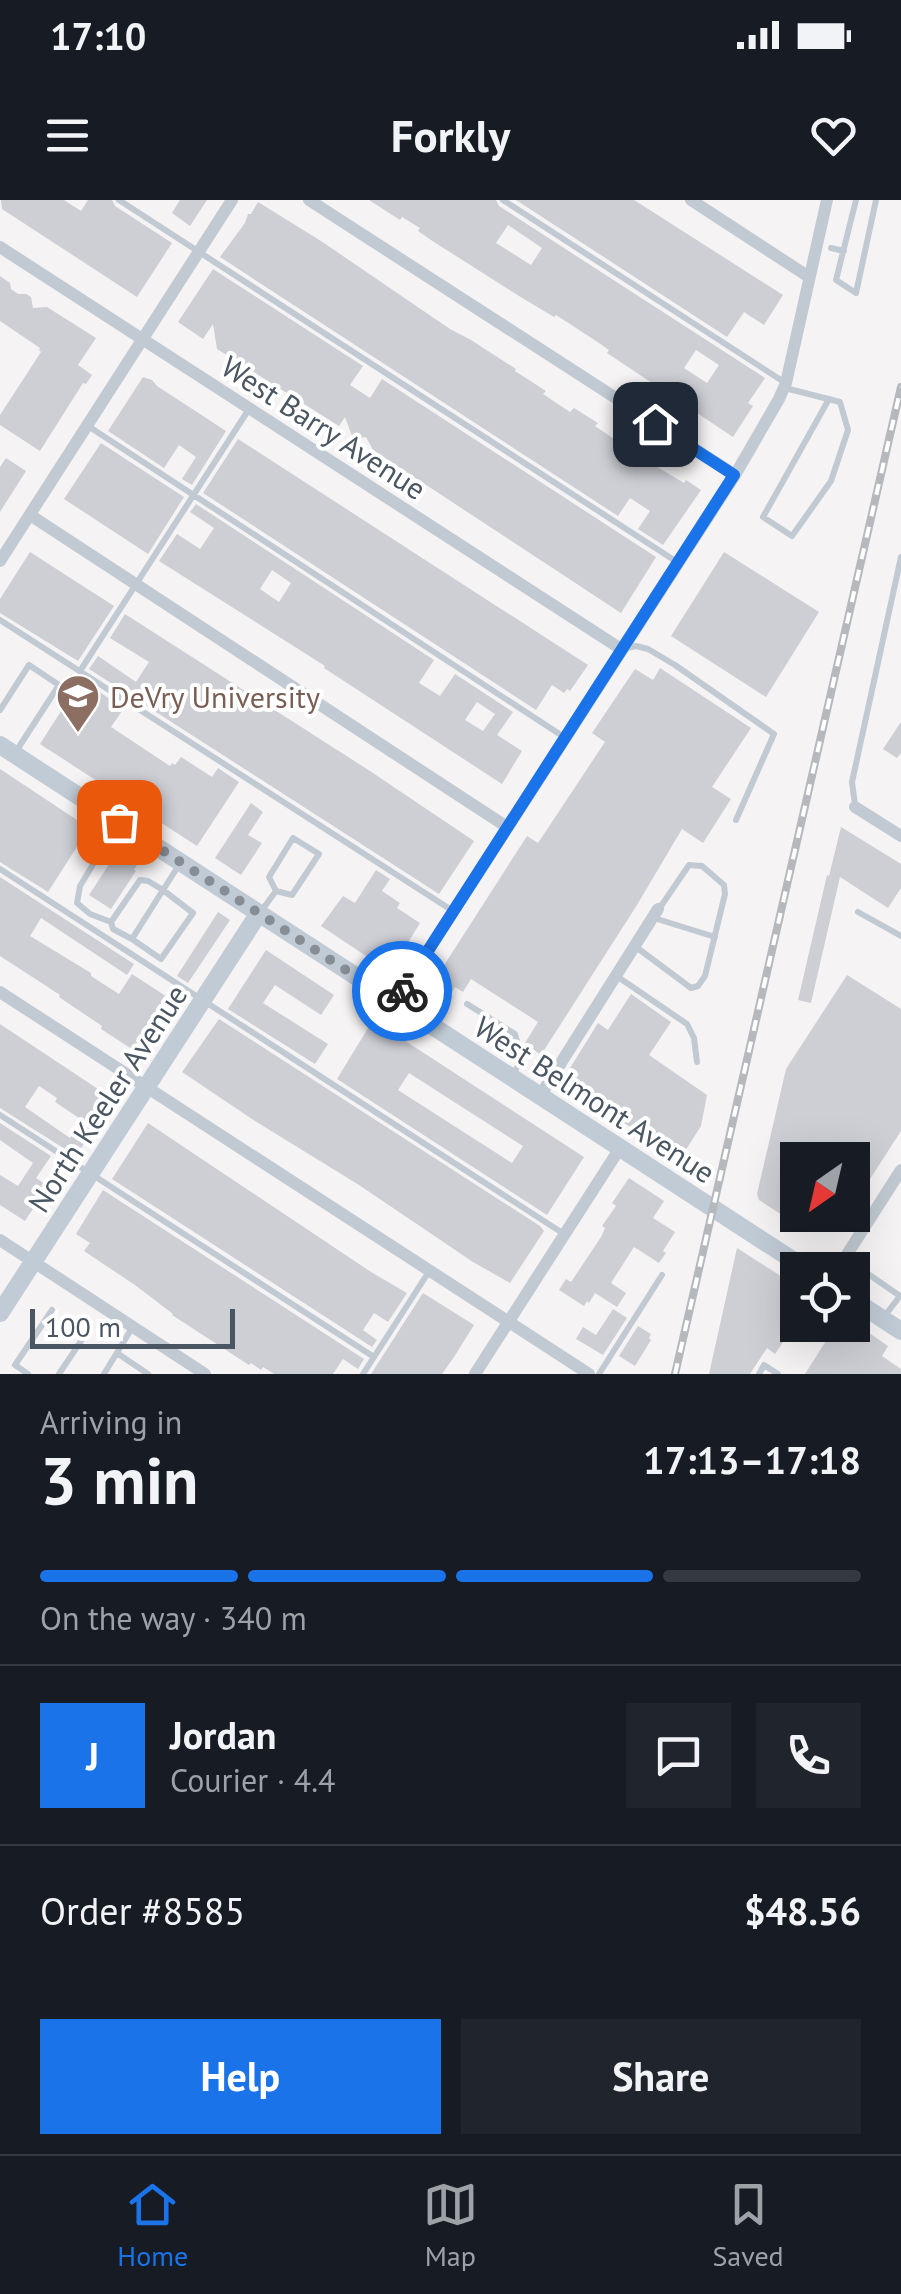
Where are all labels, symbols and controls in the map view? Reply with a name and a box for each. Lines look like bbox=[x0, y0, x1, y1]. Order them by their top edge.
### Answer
text: 17:10 bbox=[50, 11, 146, 60]
text: Forkly bbox=[391, 106, 510, 164]
icon: menu bbox=[40, 108, 95, 163]
icon: heart bbox=[806, 108, 861, 163]
street label: West Barry Avenue bbox=[214, 346, 434, 508]
pin bbox=[613, 382, 698, 467]
icon: home bbox=[628, 397, 683, 452]
school or university icon: DeVry University bbox=[55, 673, 101, 734]
place label: DeVry University bbox=[110, 677, 320, 716]
pin bbox=[77, 780, 162, 865]
icon: bag bbox=[92, 795, 147, 850]
courier bbox=[352, 941, 452, 1041]
icon: bike bbox=[375, 964, 430, 1019]
street label: North Keeler Avenue bbox=[19, 977, 195, 1219]
street label: West Belmont Avenue bbox=[467, 1007, 723, 1191]
north arrow bbox=[780, 1142, 870, 1232]
map controls bbox=[780, 1142, 870, 1342]
button: locate bbox=[780, 1252, 870, 1342]
scale bar bbox=[30, 1304, 235, 1348]
text: 100 m bbox=[45, 1308, 121, 1345]
text: Arriving in bbox=[40, 1401, 182, 1443]
text: 17:13–17:18 bbox=[643, 1435, 861, 1484]
text: 3 min bbox=[40, 1438, 199, 1522]
text: On the way · 340 m bbox=[40, 1597, 307, 1639]
button: chat bbox=[626, 1703, 731, 1808]
button: phone bbox=[756, 1703, 861, 1808]
text: Jordan bbox=[170, 1710, 276, 1759]
text: J bbox=[86, 1731, 99, 1780]
text: Courier · 4.4 bbox=[170, 1759, 336, 1801]
text: Order #8585 bbox=[40, 1886, 245, 1935]
text: $48.56 bbox=[744, 1886, 861, 1935]
button: Help bbox=[40, 2019, 441, 2134]
button: Share bbox=[461, 2019, 861, 2134]
tab: Home bbox=[117, 2177, 188, 2274]
tab: Map bbox=[423, 2177, 478, 2274]
tab: Saved bbox=[712, 2177, 784, 2274]

